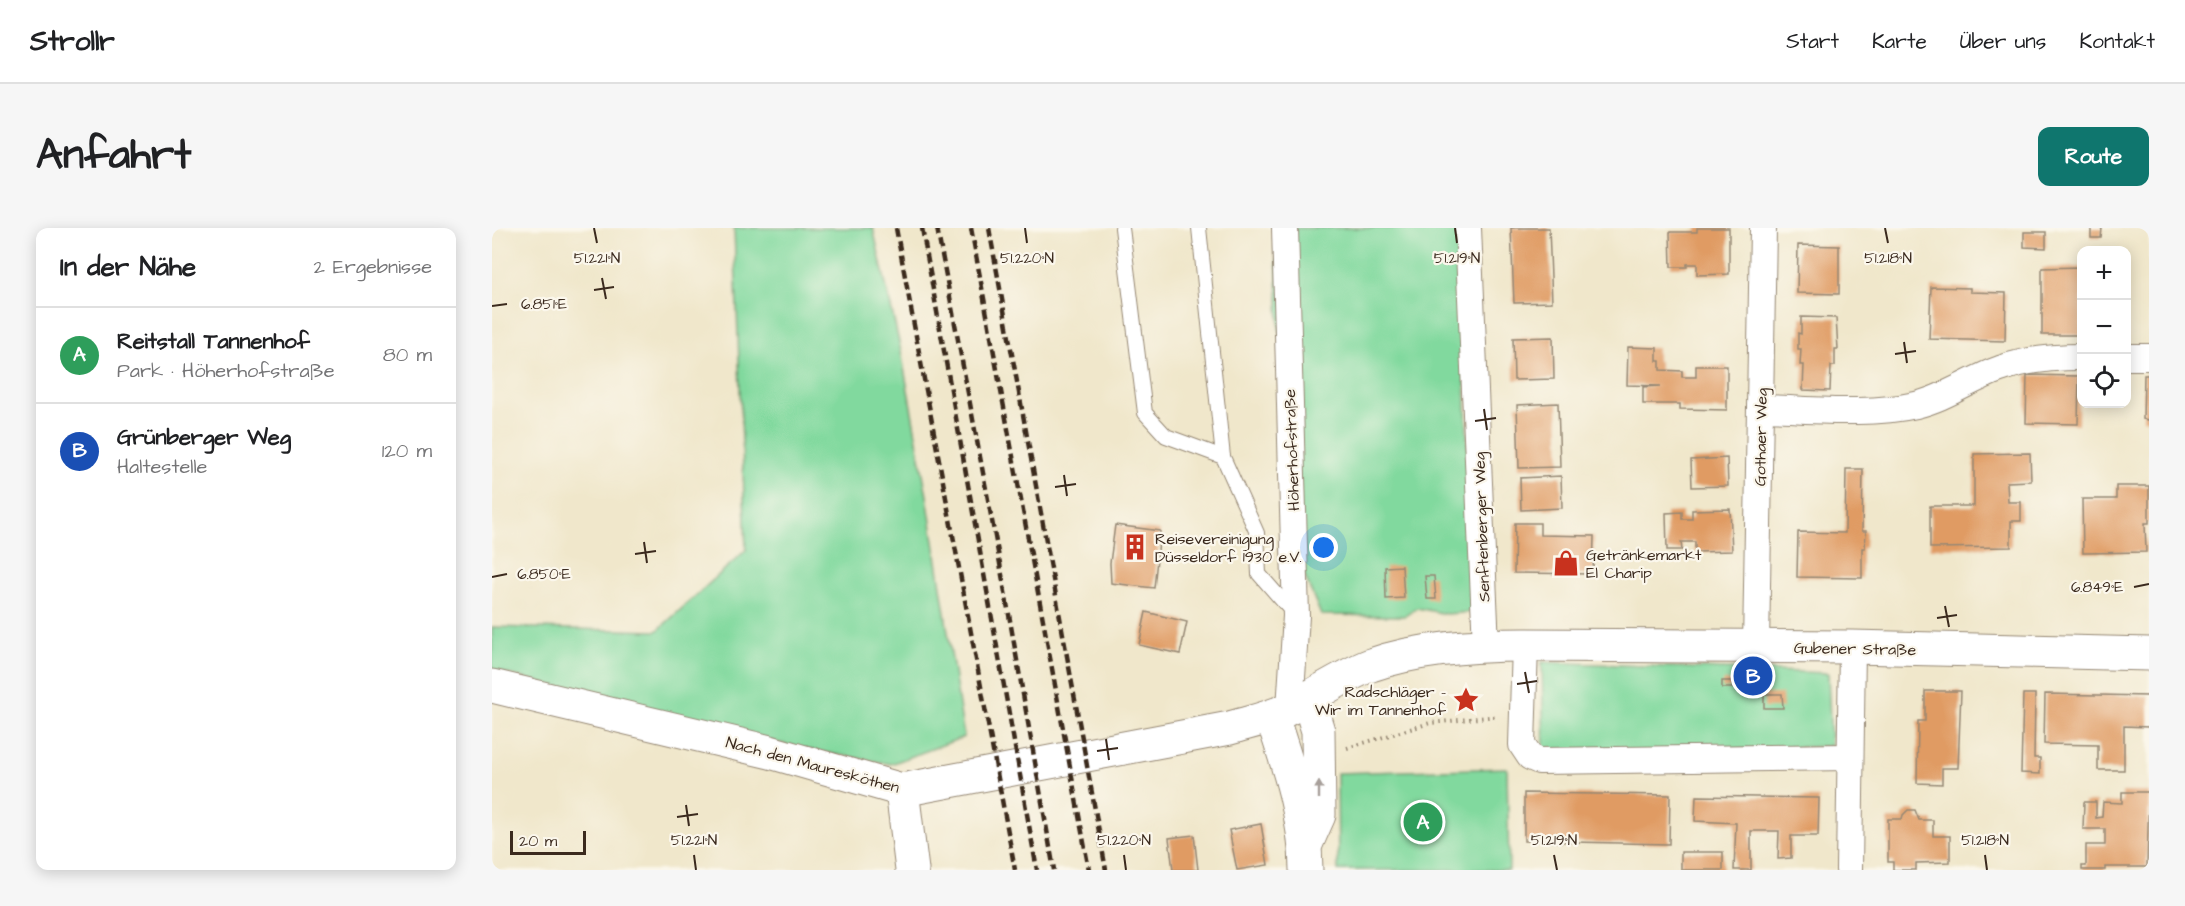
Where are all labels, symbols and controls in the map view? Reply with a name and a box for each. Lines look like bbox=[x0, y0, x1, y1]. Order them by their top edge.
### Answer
text: Strollr bbox=[30, 22, 115, 61]
text: Start bbox=[1786, 27, 1839, 56]
text: Karte bbox=[1872, 27, 1927, 56]
text: Über uns bbox=[1960, 27, 2046, 56]
text: Kontakt bbox=[2079, 27, 2155, 56]
text: Anfahrt bbox=[36, 127, 191, 185]
button: Route bbox=[2038, 127, 2149, 186]
map controls bbox=[2077, 246, 2131, 408]
button: + bbox=[2077, 246, 2131, 300]
text: 51.221°N bbox=[574, 248, 620, 269]
text: 51.220°N bbox=[1000, 248, 1054, 269]
text: 51.219°N bbox=[1434, 248, 1480, 269]
text: 51.218°N bbox=[1864, 248, 1912, 269]
text: In der Nähe bbox=[60, 249, 196, 285]
text: 2 Ergebnisse bbox=[313, 253, 432, 281]
text: 6.851°E bbox=[521, 294, 567, 315]
button: − bbox=[2077, 300, 2131, 354]
text: Reitstall Tannenhof bbox=[117, 326, 310, 357]
text: A bbox=[73, 341, 86, 369]
text: 80 m bbox=[383, 341, 432, 369]
button: locate bbox=[2077, 354, 2131, 408]
text: Park · Höherhofstraße bbox=[117, 357, 335, 385]
street label: Höherhofstraße bbox=[1279, 388, 1305, 511]
street label: Gothaer Weg bbox=[1749, 388, 1774, 486]
text: Grünberger Weg bbox=[117, 422, 291, 453]
text: B bbox=[72, 437, 87, 465]
text: 120 m bbox=[382, 437, 432, 465]
street label: Senftenberger Weg bbox=[1468, 452, 1497, 602]
text: Haltestelle bbox=[117, 453, 207, 481]
place label: Reisevereinigung Düsseldorf 1930 e.V. bbox=[1155, 528, 1302, 568]
building icon: Reisevereinigung Düsseldorf 1930 e.V. bbox=[1120, 532, 1150, 562]
your location bbox=[1309, 533, 1338, 562]
place label: Getränkemarkt El Charip bbox=[1586, 544, 1702, 584]
shop icon: Getränkemarkt El Charip bbox=[1551, 548, 1581, 578]
text: 6.850°E bbox=[517, 564, 571, 585]
text: 6.849°E bbox=[2071, 577, 2123, 598]
street label: Gubener Straße bbox=[1794, 637, 1917, 661]
pin: B bbox=[1734, 654, 1772, 698]
place label: Radschläger - Wir im Tannenhof bbox=[1315, 681, 1447, 721]
place icon: Radschläger - Wir im Tannenhof bbox=[1451, 685, 1481, 715]
street label: Nach den Mauresköthen bbox=[724, 731, 902, 799]
one-way arrow bbox=[1314, 780, 1324, 799]
pin: A bbox=[1404, 800, 1442, 844]
scale bar bbox=[510, 828, 586, 856]
text: 20 m bbox=[519, 830, 557, 852]
text: 51.221°N bbox=[671, 830, 717, 851]
text: 51.220°N bbox=[1097, 830, 1151, 851]
text: 51.219°N bbox=[1531, 830, 1577, 851]
text: 51.218°N bbox=[1961, 830, 2009, 851]

